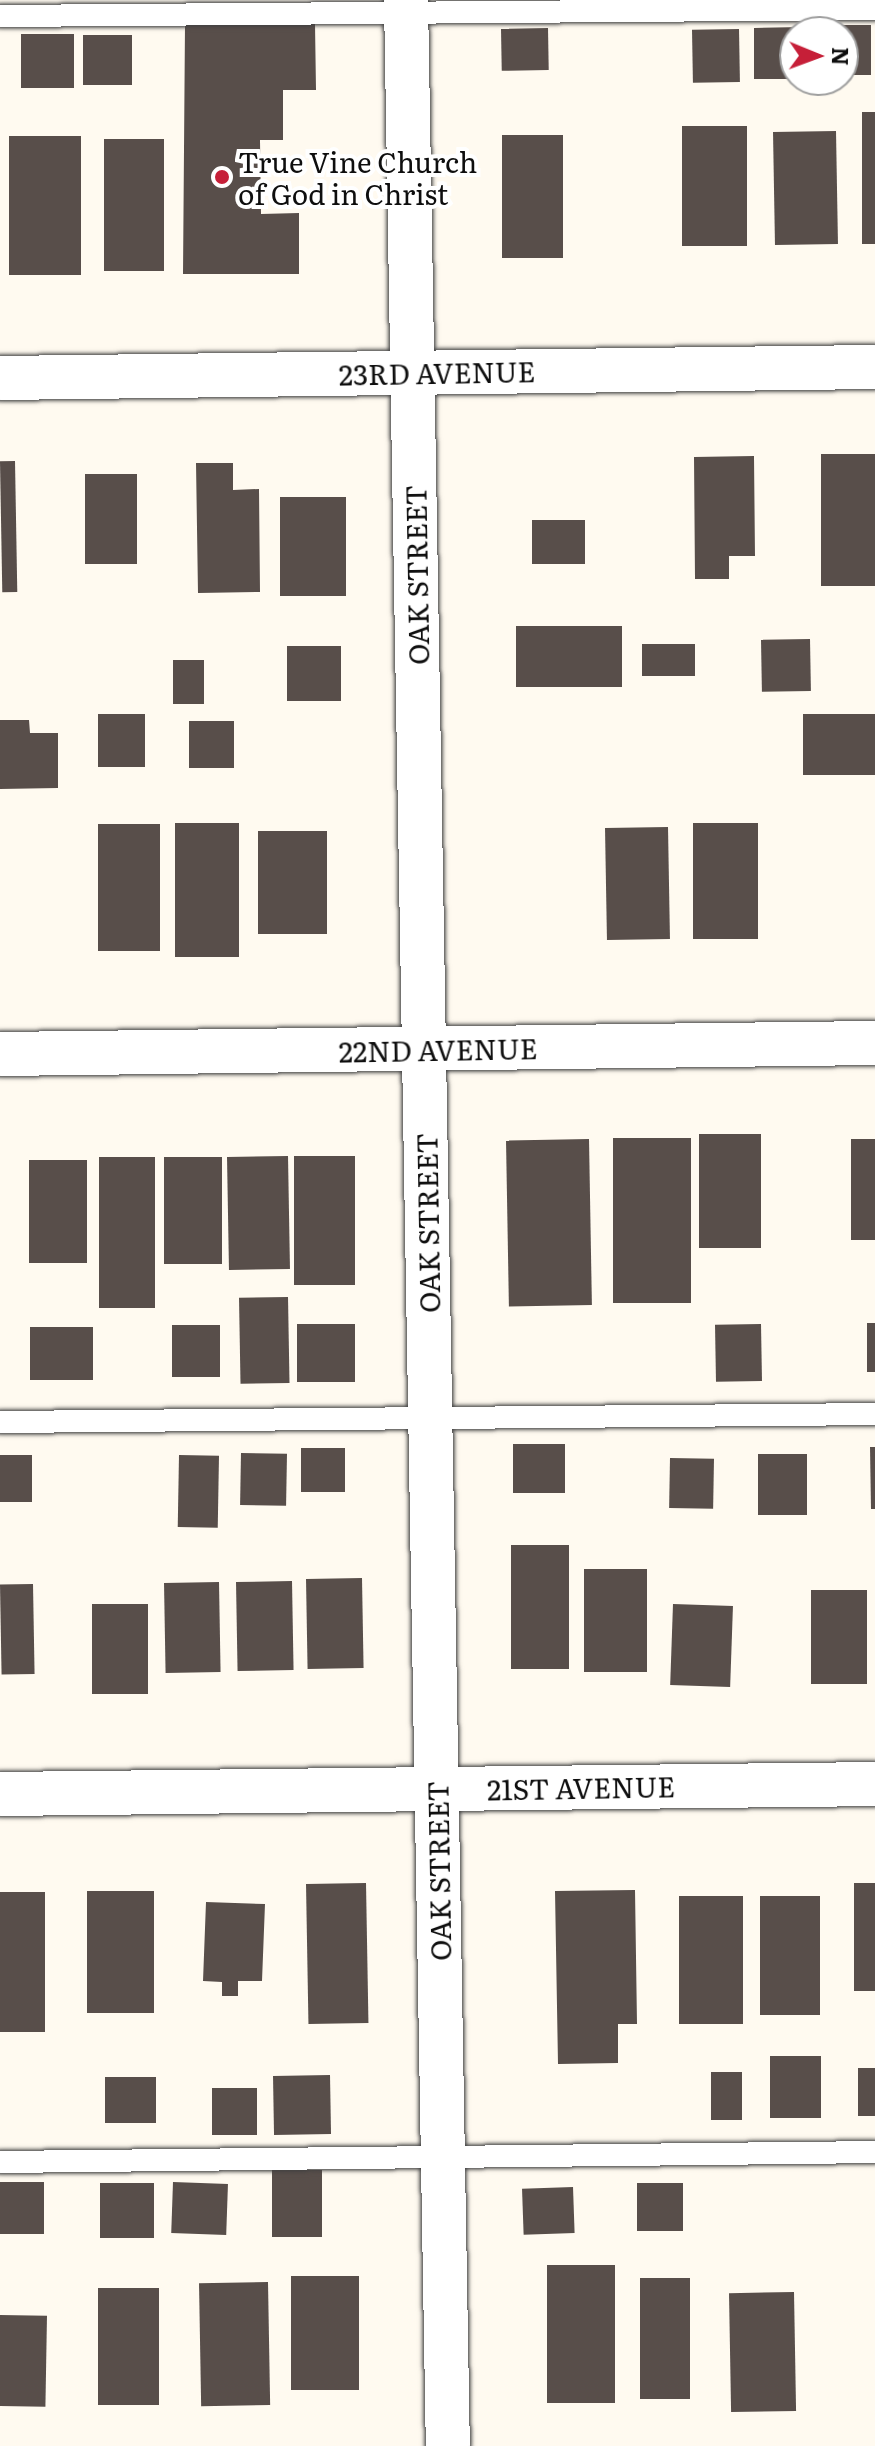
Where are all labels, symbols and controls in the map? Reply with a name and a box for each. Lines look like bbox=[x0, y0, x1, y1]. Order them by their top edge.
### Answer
north arrow bbox=[779, 16, 859, 96]
text: N bbox=[825, 47, 858, 66]
place label: True Vine Church of God in Christ bbox=[238, 144, 477, 210]
marker: True Vine Church of God in Christ bbox=[213, 168, 231, 186]
street label: 23RD AVENUE bbox=[338, 353, 536, 391]
street label: OAK STREET bbox=[398, 485, 434, 665]
street label: 22ND AVENUE bbox=[338, 1030, 538, 1068]
street label: OAK STREET bbox=[409, 1133, 445, 1313]
street label: 21ST AVENUE bbox=[487, 1769, 675, 1805]
street label: OAK STREET bbox=[420, 1781, 456, 1961]

